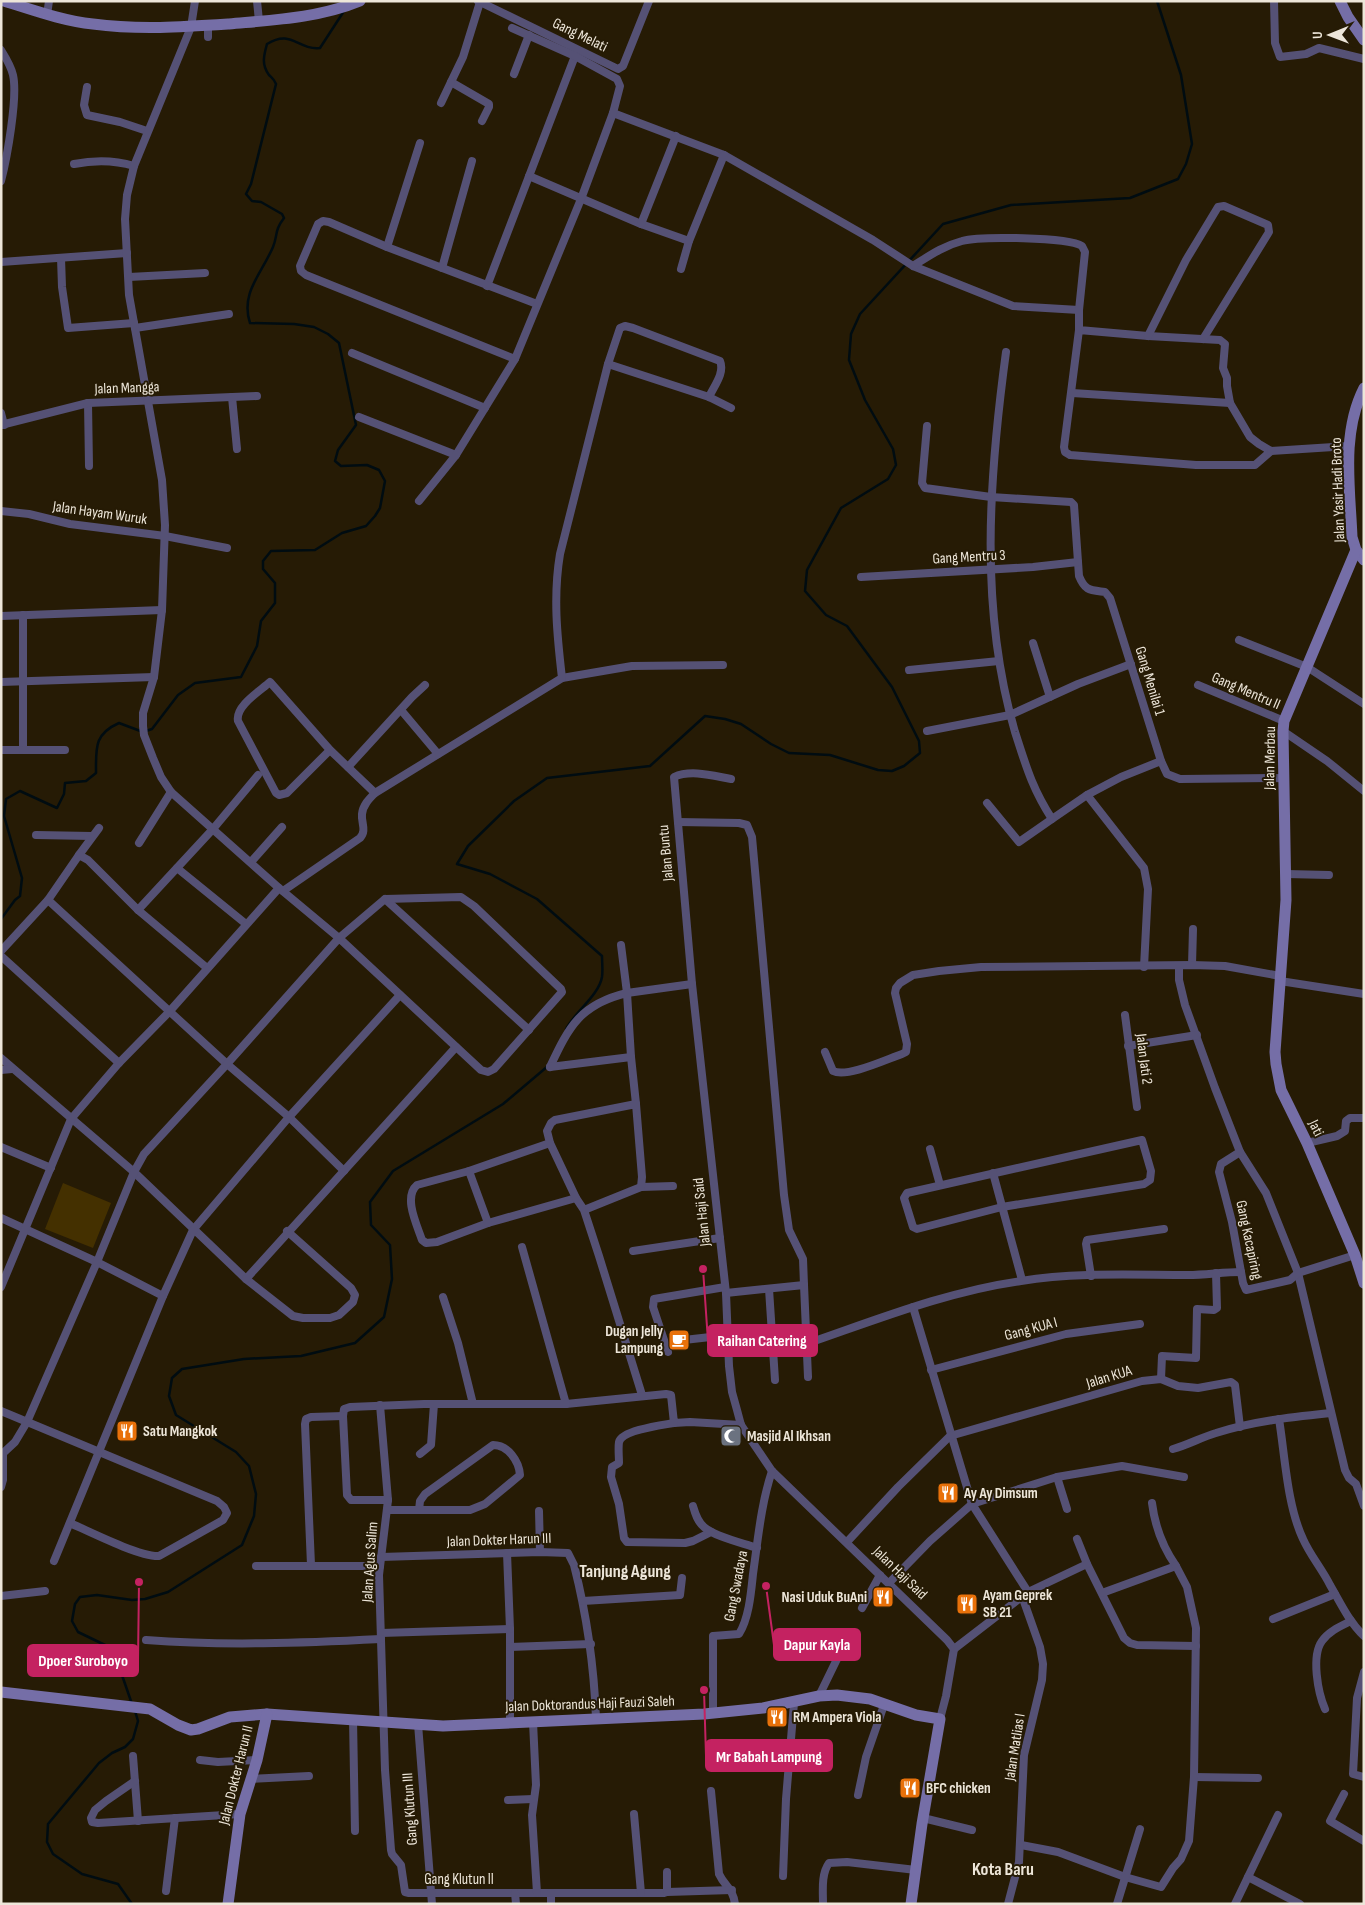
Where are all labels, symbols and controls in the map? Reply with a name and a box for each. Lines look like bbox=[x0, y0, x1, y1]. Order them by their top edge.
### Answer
north arrow bbox=[1305, 10, 1355, 60]
street label: Gang Melati bbox=[549, 14, 611, 57]
text: U bbox=[1309, 31, 1326, 39]
street label: Jalan Mangga bbox=[93, 377, 160, 399]
street label: Jalan Yasir Hadi Broto bbox=[1327, 437, 1349, 544]
street label: Jalan Hayam Wuruk bbox=[51, 497, 149, 529]
street label: Gang Mentru 3 bbox=[932, 546, 1006, 568]
street label: Gang Menilai 1 bbox=[1131, 644, 1170, 718]
street label: Gang Mentru II bbox=[1209, 668, 1283, 714]
street label: Jalan Merbau bbox=[1260, 726, 1280, 791]
street label: Jalan Buntu bbox=[654, 824, 678, 883]
street label: Jalan Jati 2 bbox=[1131, 1032, 1157, 1085]
street label: Jati bbox=[1303, 1116, 1328, 1140]
street label: Jalan Haji Said bbox=[689, 1177, 715, 1248]
street label: Gang Kacapiring bbox=[1231, 1199, 1267, 1281]
street label: Gang KUA I bbox=[1002, 1313, 1060, 1345]
place label: Dugan Jelly Lampung bbox=[605, 1322, 664, 1358]
callout: Raihan Catering bbox=[708, 1325, 817, 1356]
cafe icon: Dugan Jelly Lampung bbox=[667, 1328, 691, 1352]
text: Raihan Catering bbox=[717, 1332, 807, 1351]
street label: Jalan KUA bbox=[1083, 1361, 1135, 1393]
restaurant icon: Satu Mangkok bbox=[115, 1419, 139, 1443]
place label: Satu Mangkok bbox=[143, 1422, 218, 1441]
mosque icon: Masjid Al Ikhsan bbox=[719, 1424, 743, 1448]
place label: Masjid Al Ikhsan bbox=[747, 1427, 831, 1446]
restaurant icon: Ay Ay Dimsum bbox=[936, 1481, 960, 1505]
place label: Ay Ay Dimsum bbox=[963, 1484, 1038, 1503]
street label: Jalan Agus Salim bbox=[358, 1521, 382, 1604]
street label: Jalan Dokter Harun III bbox=[445, 1529, 552, 1551]
street label: Jalan Haji Said bbox=[868, 1542, 931, 1604]
street label: Gang Swadaya bbox=[720, 1549, 752, 1623]
district label: Tanjung Agung bbox=[579, 1561, 671, 1582]
restaurant icon: Nasi Uduk BuAni bbox=[871, 1585, 895, 1609]
place label: Ayam Geprek SB 21 bbox=[982, 1586, 1053, 1622]
place label: Nasi Uduk BuAni bbox=[781, 1588, 867, 1607]
restaurant icon: Ayam Geprek SB 21 bbox=[955, 1592, 979, 1616]
callout: Dapur Kayla bbox=[774, 1629, 860, 1660]
text: Dapur Kayla bbox=[784, 1636, 850, 1655]
callout: Dpoer Suroboyo bbox=[28, 1645, 138, 1676]
text: Dpoer Suroboyo bbox=[38, 1652, 128, 1671]
street label: Jalan Doktorandus Haji Fauzi Saleh bbox=[504, 1692, 675, 1716]
restaurant icon: RM Ampera Viola bbox=[765, 1705, 789, 1729]
place label: RM Ampera Viola bbox=[793, 1708, 881, 1727]
street label: Jalan Matlias I bbox=[1000, 1712, 1030, 1783]
street label: Jalan Dokter Harun II bbox=[214, 1723, 258, 1828]
callout: Mr Babah Lampung bbox=[706, 1740, 832, 1771]
text: Mr Babah Lampung bbox=[716, 1748, 822, 1767]
street label: Gang Klutun III bbox=[398, 1772, 422, 1846]
restaurant icon: BFC chicken bbox=[898, 1776, 922, 1800]
place label: BFC chicken bbox=[926, 1779, 991, 1798]
district label: Kota Baru bbox=[972, 1859, 1034, 1880]
street label: Gang Klutun II bbox=[424, 1870, 494, 1889]

